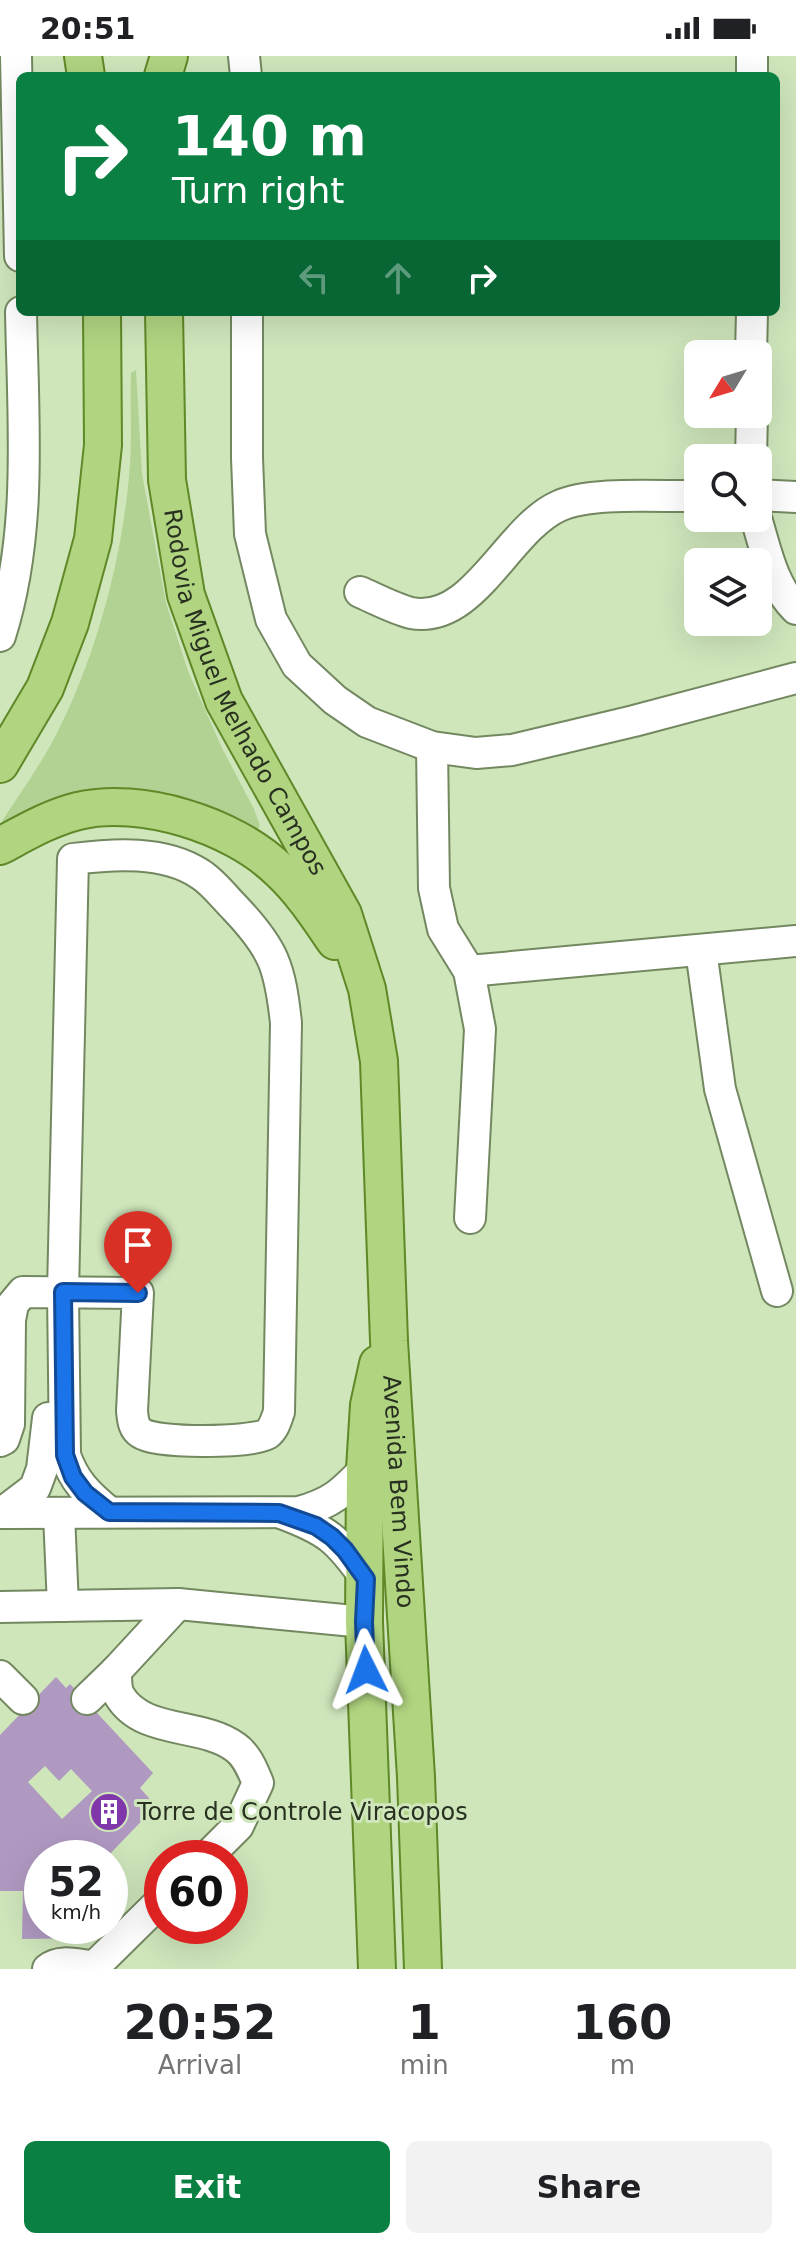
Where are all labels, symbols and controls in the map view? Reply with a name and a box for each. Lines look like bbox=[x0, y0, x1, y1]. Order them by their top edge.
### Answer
text: 20:51 bbox=[40, 11, 136, 46]
text: 140 m bbox=[172, 103, 367, 168]
icon: right bbox=[40, 104, 144, 208]
text: Turn right bbox=[172, 170, 344, 211]
icon: left bbox=[292, 256, 336, 300]
icon: ahead bbox=[376, 256, 420, 300]
icon: right bbox=[460, 256, 504, 300]
north arrow bbox=[684, 340, 772, 428]
map controls bbox=[684, 340, 772, 636]
button: search bbox=[684, 444, 772, 532]
street label: Rodovia Miguel Melhado Campos bbox=[158, 507, 333, 880]
button: layers bbox=[684, 548, 772, 636]
pin bbox=[104, 1211, 172, 1293]
icon: arrive bbox=[116, 1223, 160, 1267]
street label: Avenida Bem Vindo bbox=[377, 1374, 420, 1609]
position arrow bbox=[324, 1628, 408, 1712]
building icon: Torre de Controle Viracopos bbox=[88, 1791, 130, 1833]
place label: Torre de Controle Viracopos bbox=[136, 1798, 468, 1826]
speed limit sign: 60 bbox=[144, 1840, 248, 1944]
text: 52 bbox=[48, 1859, 104, 1905]
text: km/h bbox=[51, 1900, 101, 1924]
text: 20:52 bbox=[123, 1994, 276, 2050]
text: 1 bbox=[408, 1994, 441, 2050]
text: 160 bbox=[572, 1994, 672, 2050]
text: Arrival bbox=[158, 2050, 242, 2080]
text: min bbox=[400, 2050, 449, 2080]
text: m bbox=[610, 2050, 635, 2080]
button: Exit bbox=[24, 2141, 390, 2233]
button: Share bbox=[406, 2141, 772, 2233]

